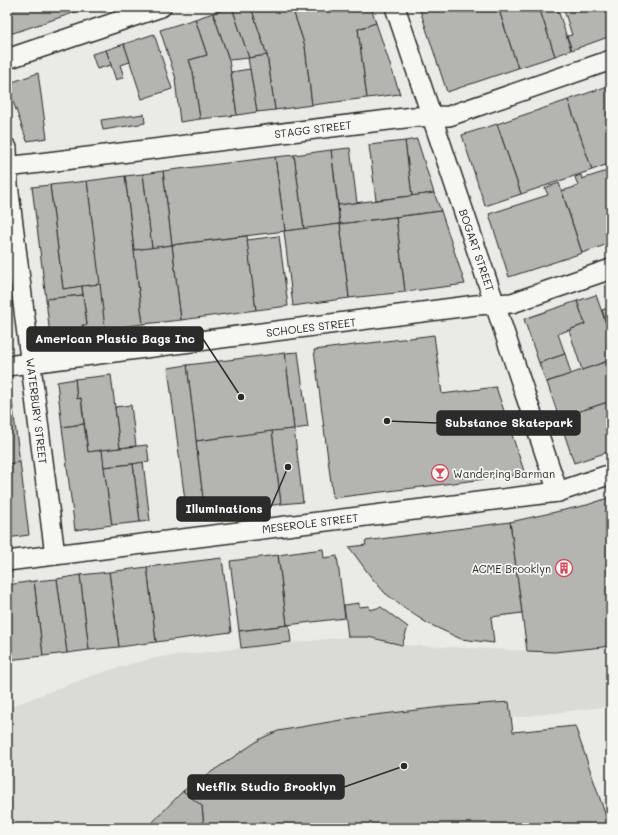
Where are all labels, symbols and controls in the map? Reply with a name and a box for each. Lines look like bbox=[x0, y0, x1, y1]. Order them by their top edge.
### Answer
street label: STAGG STREET bbox=[273, 117, 353, 141]
street label: BOGART STREET bbox=[456, 207, 498, 293]
street label: SCHOLES STREET bbox=[265, 314, 357, 340]
callout: American Plastic Bags Inc bbox=[27, 327, 203, 351]
text: American Plastic Bags Inc bbox=[35, 330, 195, 346]
street label: WATERBURY STREET bbox=[23, 357, 51, 465]
callout: Substance Skatepark bbox=[437, 411, 580, 435]
text: Substance Skatepark bbox=[445, 414, 573, 430]
bar icon: Wandering Barman bbox=[430, 463, 450, 483]
place label: Wandering Barman bbox=[453, 466, 555, 481]
callout: Illuminations bbox=[177, 497, 270, 521]
text: Illuminations bbox=[186, 500, 262, 516]
street label: MESEROLE STREET bbox=[261, 510, 359, 536]
building icon: ACME Brooklyn bbox=[554, 558, 574, 578]
place label: ACME Brooklyn bbox=[472, 561, 551, 576]
callout: Netflix Studio Brooklyn bbox=[188, 775, 344, 799]
text: Netflix Studio Brooklyn bbox=[196, 778, 336, 794]

